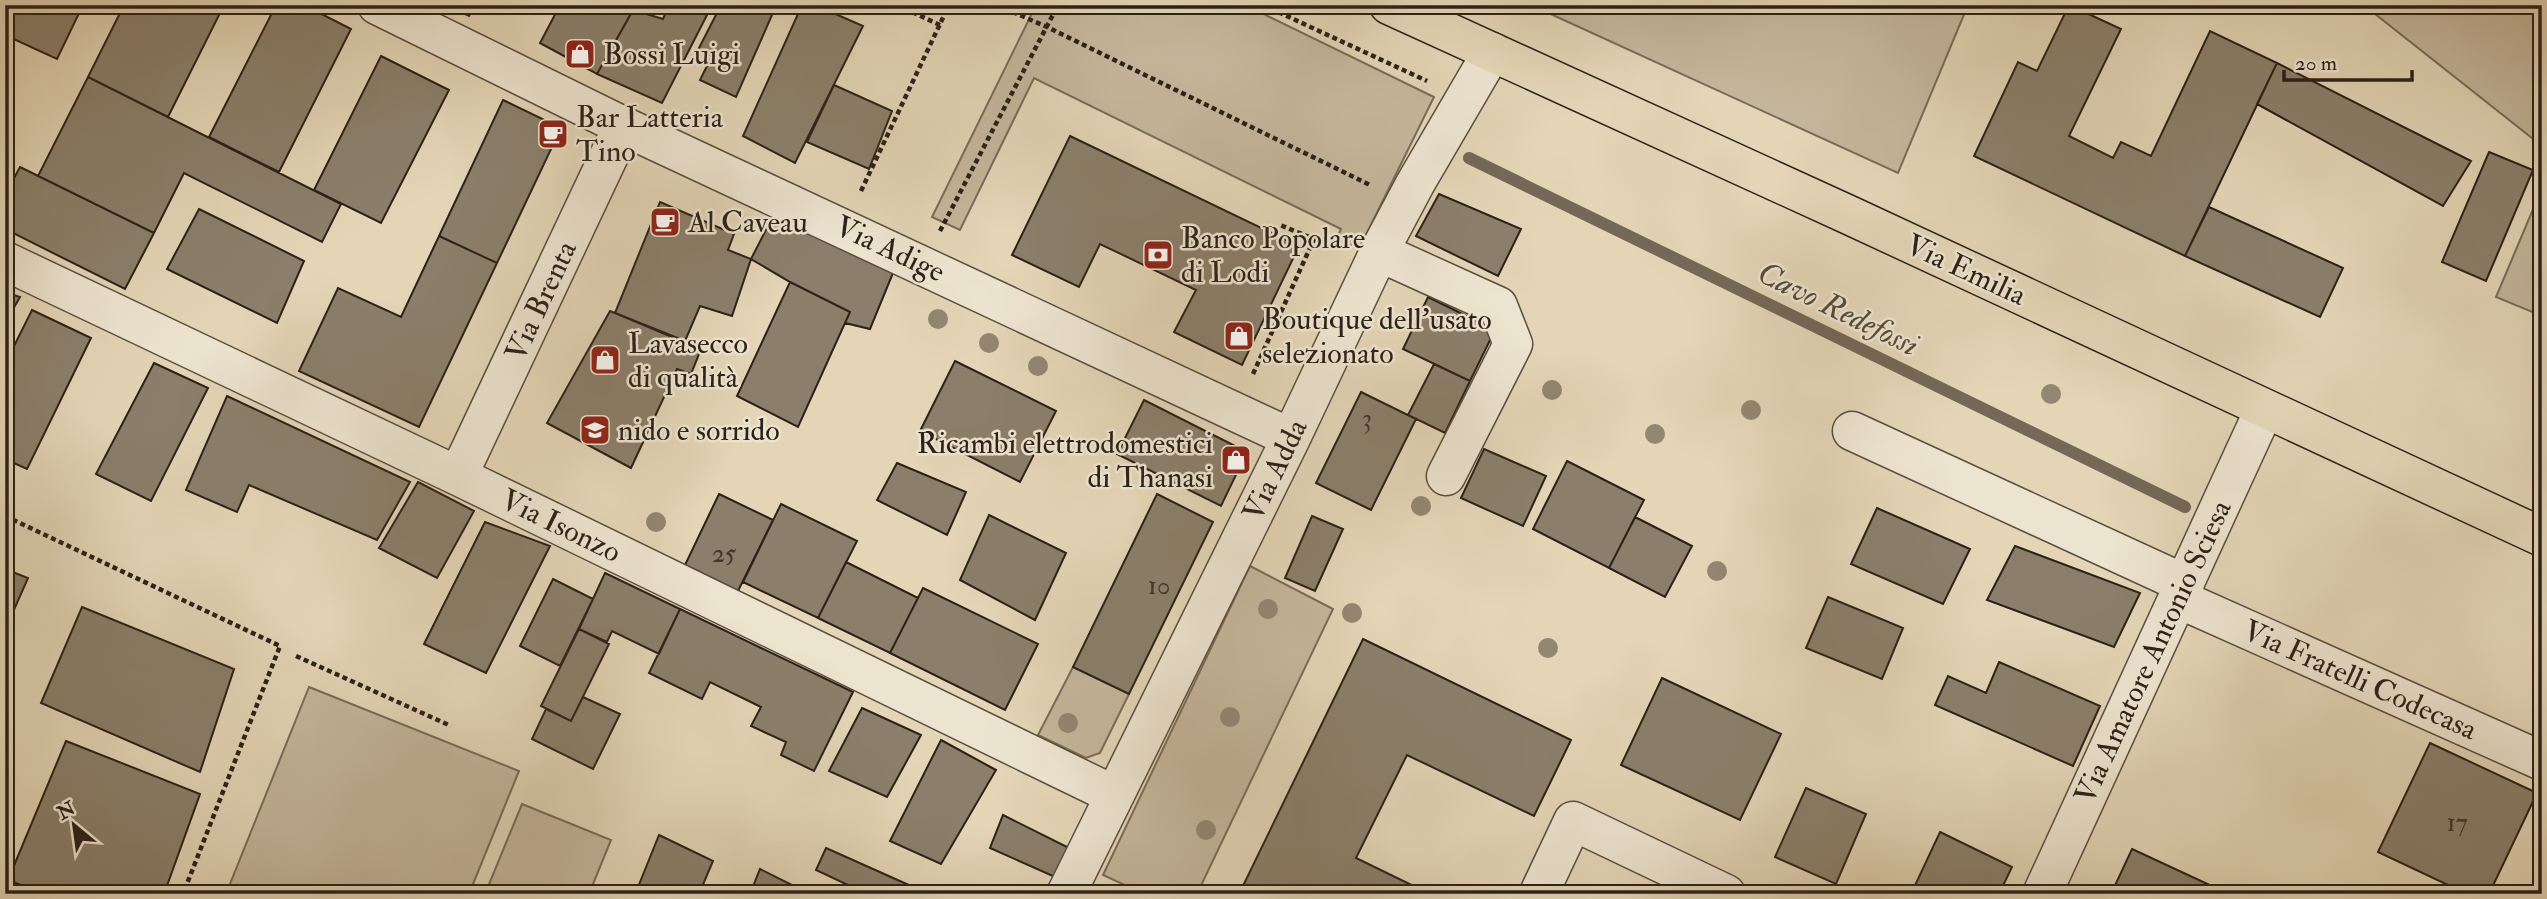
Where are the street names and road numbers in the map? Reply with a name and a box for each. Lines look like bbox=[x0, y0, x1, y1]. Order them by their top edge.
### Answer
street label: Via Adige bbox=[829, 208, 951, 290]
street label: Via Emilia bbox=[1900, 226, 2033, 314]
street label: Via Brenta bbox=[497, 234, 585, 367]
street label: Via Adda bbox=[1235, 412, 1316, 527]
street label: Via Isonzo bbox=[495, 481, 627, 571]
street label: Via Amatore Antonio Sciesa bbox=[2066, 494, 2240, 810]
street label: Via Fratelli Codecasa bbox=[2237, 612, 2483, 748]

